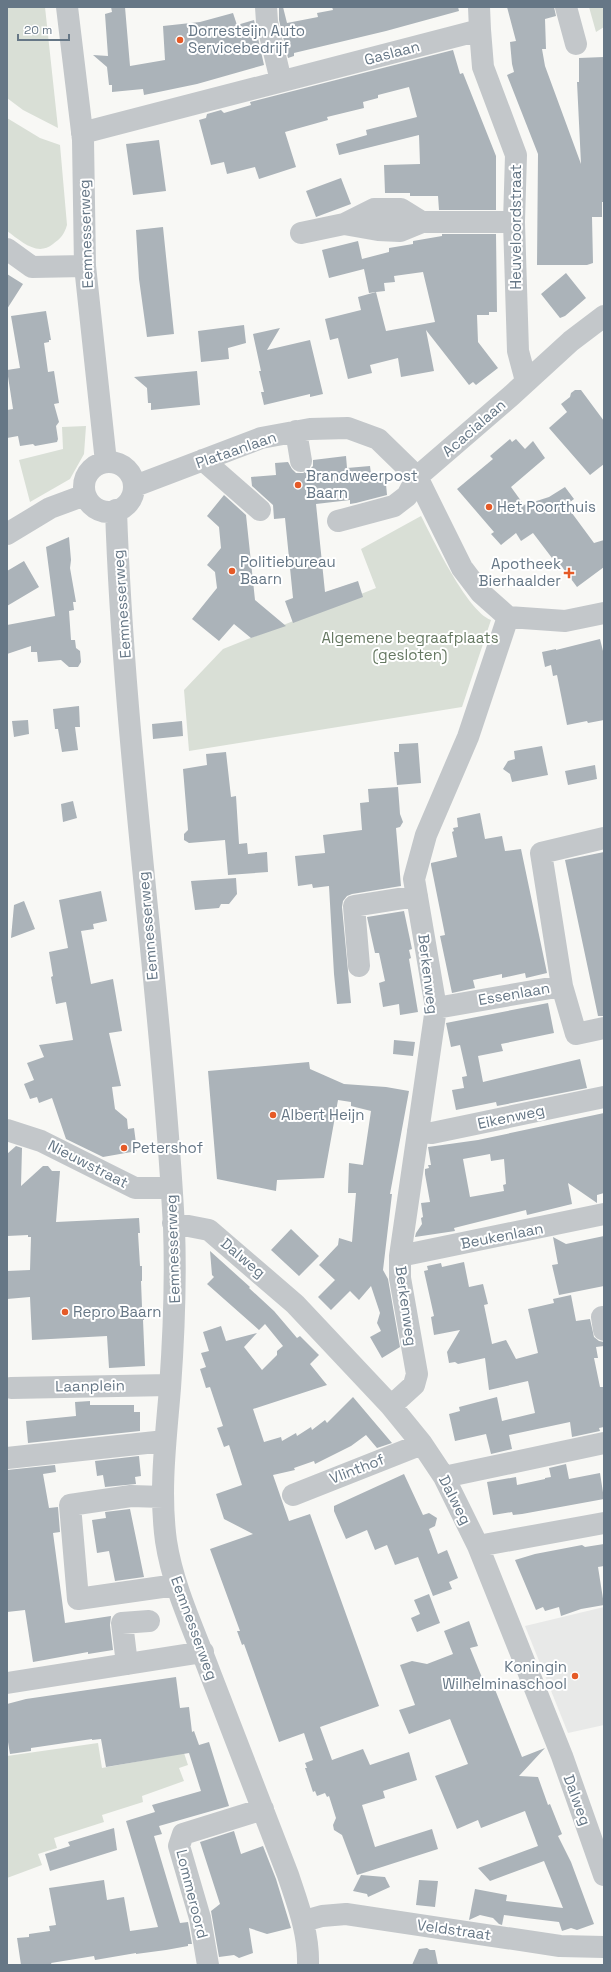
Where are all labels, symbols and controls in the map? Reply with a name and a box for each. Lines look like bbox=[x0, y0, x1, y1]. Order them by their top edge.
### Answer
scale bar bbox=[18, 16, 69, 42]
place label: Dorresteijn Auto Servicebedrijf bbox=[188, 21, 305, 57]
text: 20 m bbox=[24, 22, 52, 38]
marker: Dorresteijn Auto Servicebedrijf bbox=[175, 35, 185, 45]
street label: Gaslaan bbox=[362, 36, 422, 69]
street label: Heuveloordstraat bbox=[506, 164, 525, 290]
street label: Eemnesserweg bbox=[74, 179, 97, 289]
street label: Acacialaan bbox=[438, 395, 509, 460]
street label: Plataanlaan bbox=[193, 427, 279, 472]
place label: Brandweerpost Baarn bbox=[306, 466, 418, 502]
marker: Brandweerpost Baarn bbox=[293, 480, 303, 490]
place label: Het Poorthuis bbox=[497, 497, 596, 516]
marker: Het Poorthuis bbox=[484, 502, 494, 512]
street label: Eemnesserweg bbox=[108, 549, 135, 659]
place label: Politiebureau Baarn bbox=[240, 552, 336, 588]
place label: Apotheek Bierhaalder bbox=[479, 554, 561, 590]
marker: Politiebureau Baarn bbox=[227, 566, 237, 576]
marker: Apotheek Bierhaalder bbox=[564, 568, 574, 578]
park label: Algemene begraafplaats (gesloten) bbox=[321, 628, 499, 665]
street label: Eemnesserweg bbox=[133, 871, 162, 981]
street label: Berkenweg bbox=[414, 933, 443, 1015]
street label: Essenlaan bbox=[477, 978, 551, 1009]
street label: Eikenweg bbox=[476, 1100, 546, 1133]
place label: Albert Heijn bbox=[281, 1105, 364, 1124]
marker: Albert Heijn bbox=[268, 1110, 278, 1120]
street label: Nieuwstraat bbox=[45, 1135, 132, 1192]
place label: Petershof bbox=[132, 1138, 203, 1157]
marker: Petershof bbox=[119, 1143, 129, 1153]
street label: Eemnesserweg bbox=[161, 1194, 184, 1304]
street label: Beukenlaan bbox=[459, 1218, 545, 1253]
street label: Dalweg bbox=[217, 1233, 270, 1282]
street label: Berkenweg bbox=[391, 1265, 422, 1347]
place label: Repro Baarn bbox=[73, 1302, 162, 1321]
marker: Repro Baarn bbox=[60, 1307, 70, 1317]
street label: Laanplein bbox=[55, 1375, 125, 1396]
street label: Vlinthof bbox=[327, 1449, 387, 1488]
street label: Dalweg bbox=[435, 1472, 476, 1528]
street label: Eemnesserweg bbox=[167, 1573, 222, 1682]
place label: Koningin Wilhelminaschool bbox=[442, 1657, 567, 1693]
marker: Koningin Wilhelminaschool bbox=[570, 1671, 580, 1681]
street label: Dalweg bbox=[560, 1772, 595, 1828]
street label: Lommeroord bbox=[172, 1847, 213, 1940]
street label: Veldstraat bbox=[416, 1915, 492, 1944]

